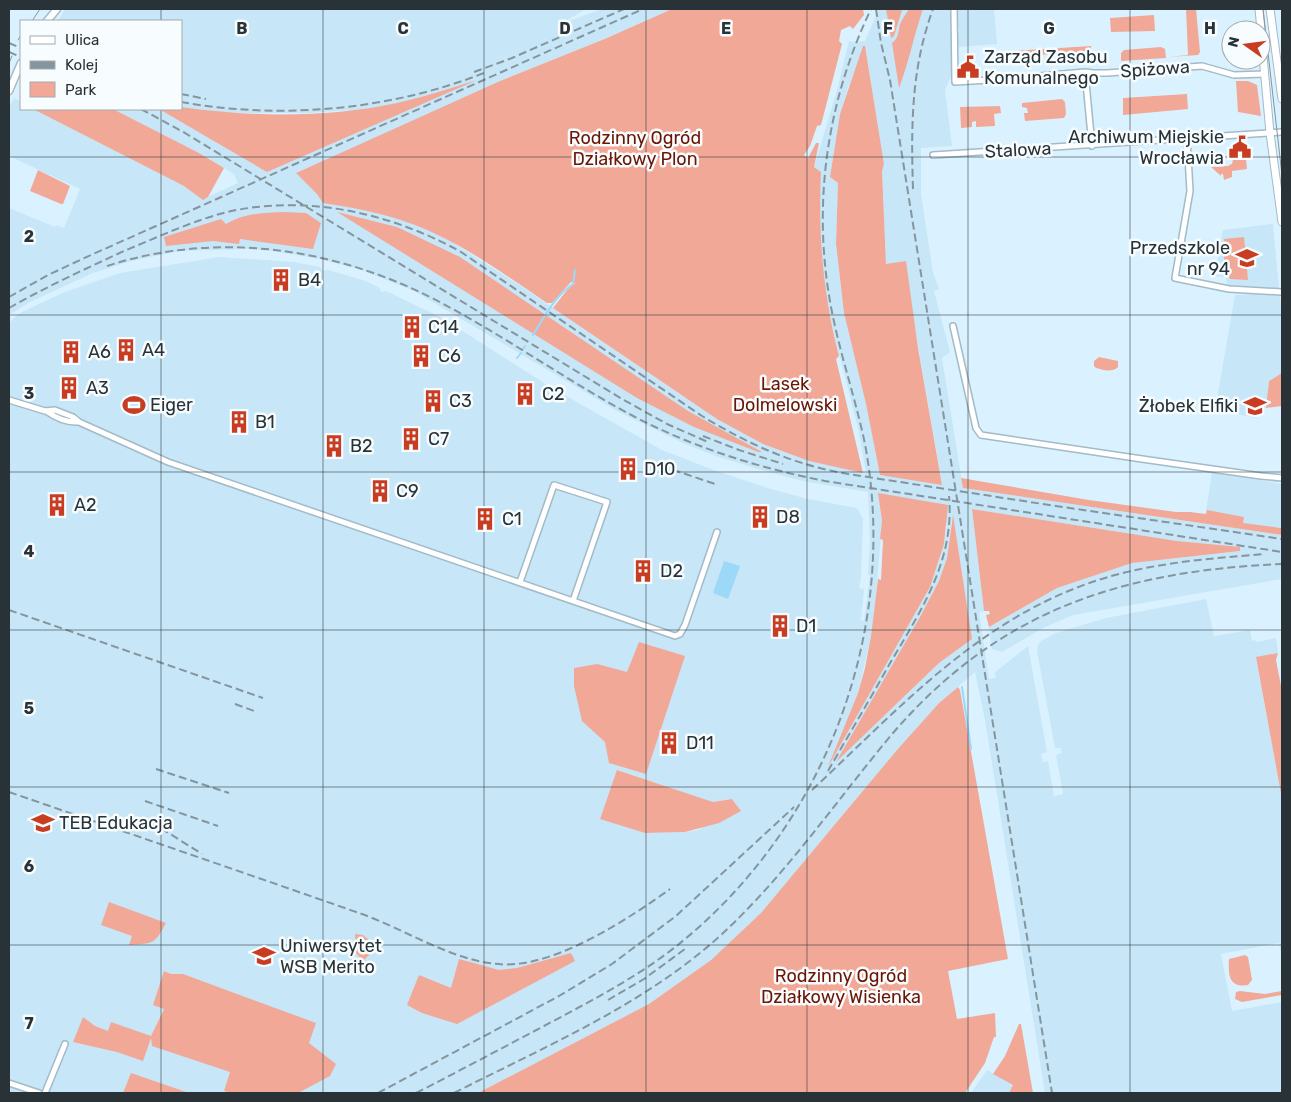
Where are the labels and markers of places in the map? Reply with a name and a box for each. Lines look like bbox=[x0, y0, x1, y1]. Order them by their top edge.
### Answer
place label: Zarząd Zasobu Komunalnego bbox=[984, 46, 1108, 89]
public building icon: Zarząd Zasobu Komunalnego bbox=[955, 54, 981, 80]
place label: Archiwum Miejskie Wrocławia bbox=[1068, 126, 1224, 169]
public building icon: Archiwum Miejskie Wrocławia bbox=[1227, 134, 1253, 160]
place label: Przedszkole nr 94 bbox=[1130, 237, 1230, 280]
school or university icon: Przedszkole nr 94 bbox=[1234, 245, 1260, 271]
building icon: B4 bbox=[268, 267, 294, 293]
place label: B4 bbox=[298, 269, 321, 291]
building icon: C14 bbox=[399, 314, 425, 340]
place label: C14 bbox=[428, 316, 459, 338]
building icon: A4 bbox=[113, 337, 139, 363]
building icon: A6 bbox=[58, 339, 84, 365]
place label: A4 bbox=[142, 339, 165, 361]
place label: A6 bbox=[88, 341, 111, 363]
building icon: C6 bbox=[408, 343, 434, 369]
place label: C6 bbox=[438, 345, 461, 367]
building icon: A3 bbox=[56, 375, 82, 401]
place label: A3 bbox=[86, 377, 109, 399]
building icon: C2 bbox=[512, 381, 538, 407]
place label: C2 bbox=[542, 383, 565, 405]
building icon: C3 bbox=[420, 388, 446, 414]
place label: C3 bbox=[449, 390, 472, 412]
sports icon: Eiger bbox=[121, 392, 147, 418]
school or university icon: Żłobek Elfiki bbox=[1242, 393, 1268, 419]
place label: Eiger bbox=[150, 394, 193, 416]
place label: Żłobek Elfiki bbox=[1139, 395, 1238, 417]
building icon: B1 bbox=[226, 409, 252, 435]
place label: B1 bbox=[255, 411, 275, 433]
building icon: C7 bbox=[398, 426, 424, 452]
place label: C7 bbox=[428, 428, 449, 450]
building icon: B2 bbox=[321, 433, 347, 459]
place label: B2 bbox=[350, 435, 373, 457]
building icon: D10 bbox=[615, 456, 641, 482]
place label: D10 bbox=[644, 458, 676, 480]
building icon: C9 bbox=[367, 478, 393, 504]
place label: C9 bbox=[396, 480, 419, 502]
building icon: A2 bbox=[44, 492, 70, 518]
place label: A2 bbox=[74, 494, 97, 516]
building icon: D8 bbox=[747, 504, 773, 530]
building icon: C1 bbox=[472, 506, 498, 532]
place label: D8 bbox=[776, 506, 800, 528]
place label: C1 bbox=[502, 508, 522, 530]
building icon: D2 bbox=[630, 558, 656, 584]
place label: D2 bbox=[660, 560, 683, 582]
building icon: D1 bbox=[767, 613, 793, 639]
place label: D1 bbox=[796, 615, 816, 637]
building icon: D11 bbox=[656, 730, 682, 756]
place label: D11 bbox=[686, 732, 714, 754]
school or university icon: TEB Edukacja bbox=[30, 810, 56, 836]
place label: TEB Edukacja bbox=[59, 812, 173, 834]
place label: Uniwersytet WSB Merito bbox=[280, 935, 382, 978]
school or university icon: Uniwersytet WSB Merito bbox=[251, 943, 277, 969]

